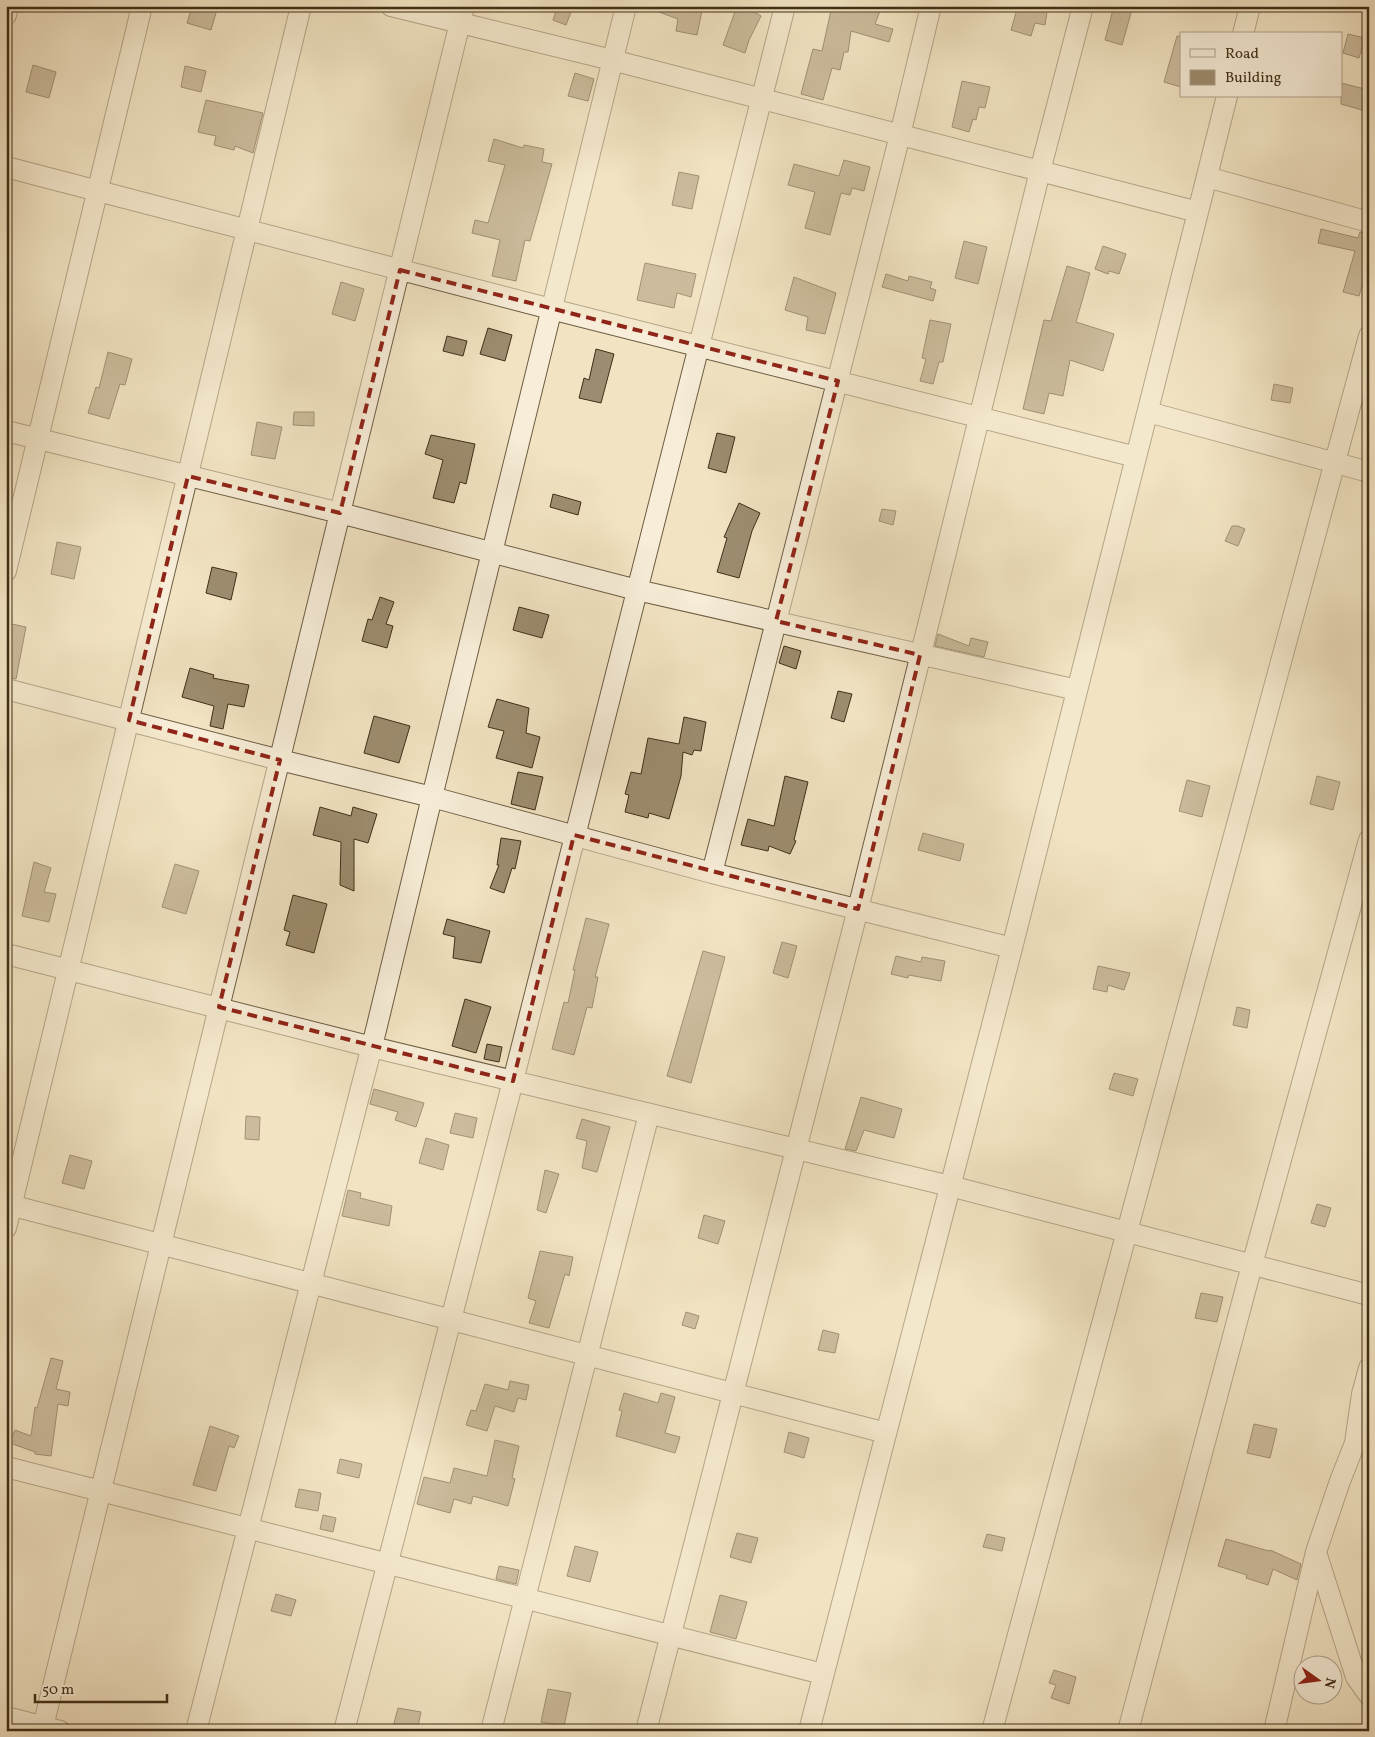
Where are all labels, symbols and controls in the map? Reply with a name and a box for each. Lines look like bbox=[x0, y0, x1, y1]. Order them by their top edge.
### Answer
legend bbox=[1180, 32, 1342, 98]
text: Road bbox=[1225, 44, 1259, 65]
text: Building bbox=[1225, 68, 1282, 89]
north arrow bbox=[1292, 1654, 1342, 1704]
scale bar bbox=[35, 1672, 168, 1704]
text: N bbox=[1319, 1676, 1340, 1690]
text: 50 m bbox=[42, 1680, 74, 1701]

